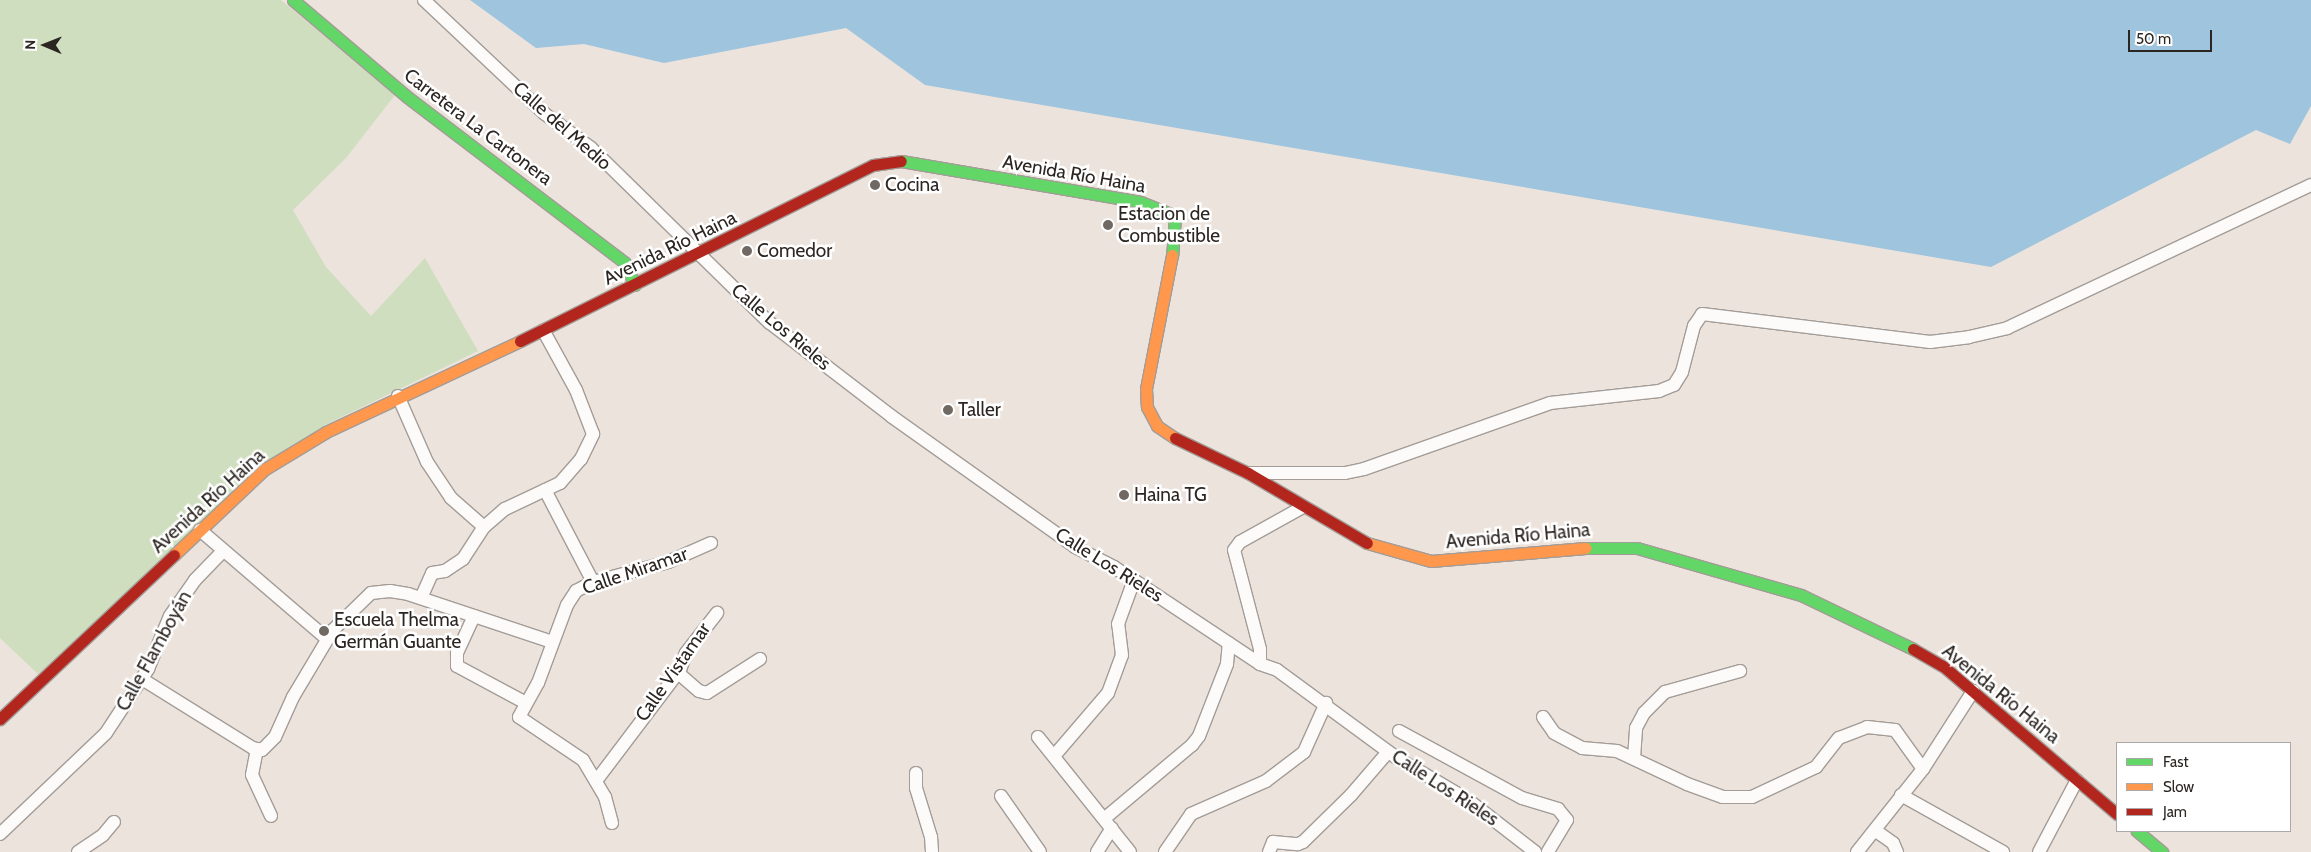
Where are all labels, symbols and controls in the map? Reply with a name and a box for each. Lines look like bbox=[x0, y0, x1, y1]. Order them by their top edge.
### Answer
north arrow bbox=[20, 20, 70, 70]
scale bar bbox=[2131, 20, 2215, 52]
text: 50 m bbox=[2136, 30, 2171, 48]
text: N bbox=[21, 40, 39, 50]
street label: Carretera La Cartonera bbox=[399, 64, 557, 190]
street label: Calle del Medio bbox=[508, 77, 616, 175]
street label: Avenida Río Haina bbox=[1001, 150, 1147, 198]
place label: Cocina bbox=[885, 174, 939, 196]
marker: Cocina bbox=[869, 179, 881, 191]
place label: Estacion de Combustible bbox=[1118, 203, 1220, 247]
street label: Avenida Río Haina bbox=[600, 206, 740, 290]
marker: Estacion de Combustible bbox=[1102, 219, 1114, 231]
place label: Comedor bbox=[757, 240, 832, 262]
marker: Comedor bbox=[741, 245, 753, 257]
street label: Calle Los Rieles bbox=[727, 279, 835, 375]
place label: Taller bbox=[958, 399, 1001, 421]
marker: Taller bbox=[942, 404, 954, 416]
street label: Avenida Río Haina bbox=[147, 444, 269, 558]
place label: Haina TG bbox=[1134, 484, 1207, 506]
marker: Haina TG bbox=[1118, 489, 1130, 501]
street label: Avenida Río Haina bbox=[1445, 518, 1591, 554]
street label: Calle Los Rieles bbox=[1051, 523, 1167, 607]
street label: Calle Miramar bbox=[579, 542, 691, 600]
street label: Calle Flamboyán bbox=[112, 587, 196, 715]
place label: Escuela Thelma Germán Guante bbox=[334, 609, 461, 653]
street label: Calle Vistamar bbox=[631, 618, 715, 726]
marker: Escuela Thelma Germán Guante bbox=[318, 625, 330, 637]
street label: Avenida Río Haina bbox=[1938, 640, 2064, 748]
legend bbox=[2116, 742, 2291, 832]
street label: Calle Los Rieles bbox=[1387, 745, 1503, 831]
text: Fast bbox=[2163, 753, 2188, 771]
text: Slow bbox=[2163, 778, 2194, 796]
text: Jam bbox=[2163, 803, 2187, 821]

